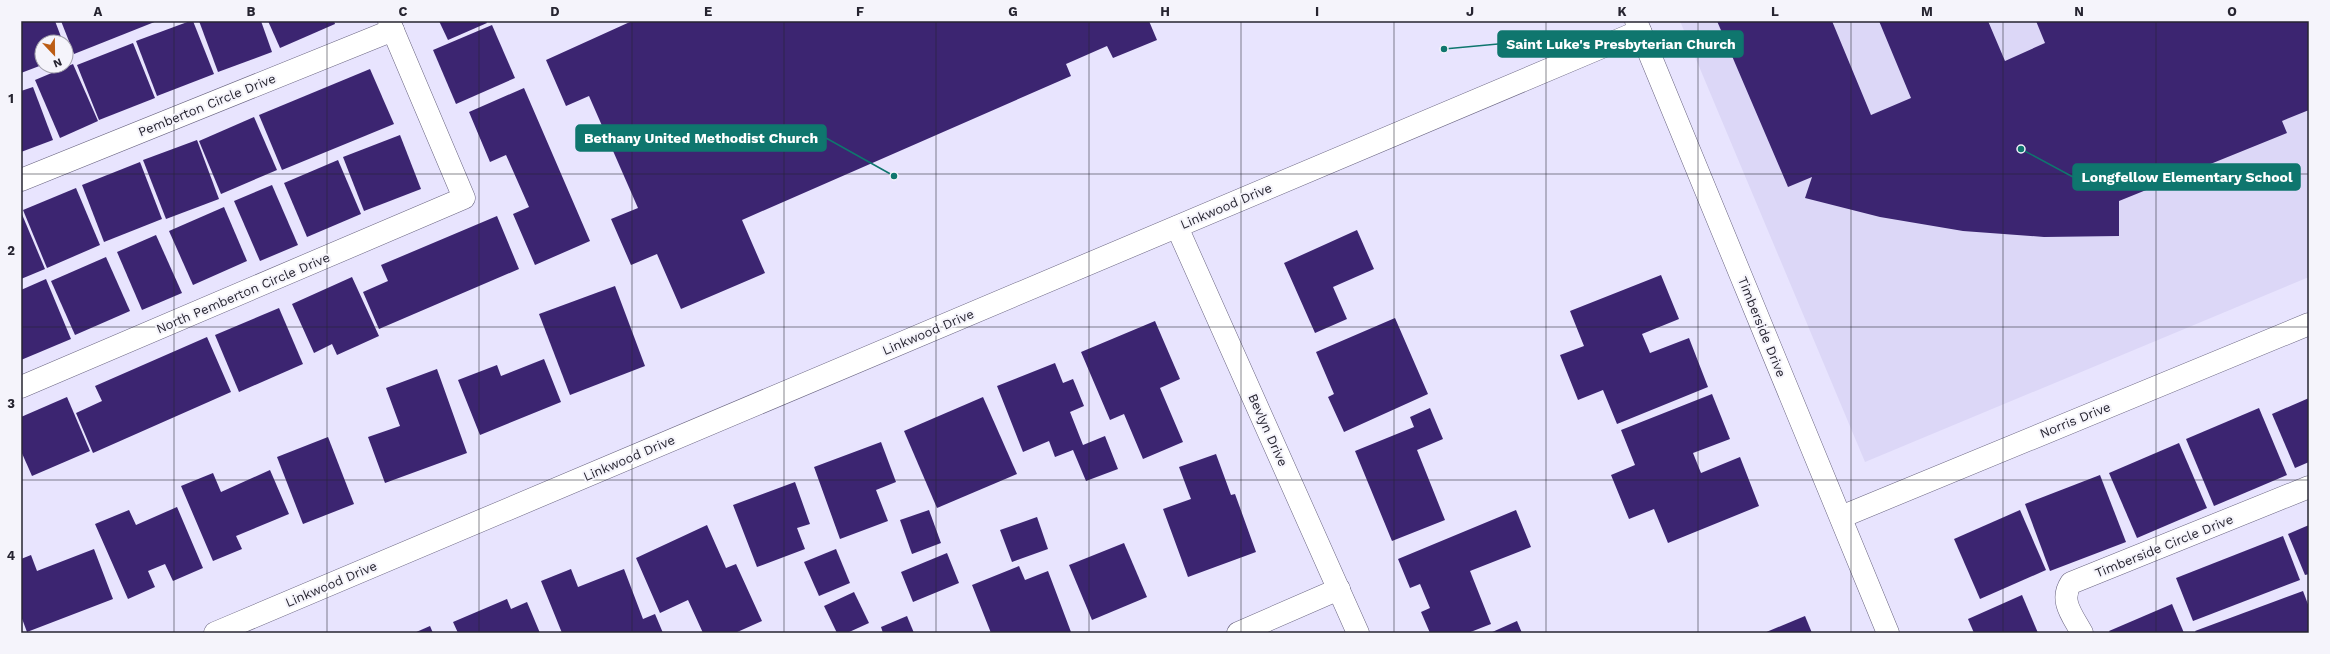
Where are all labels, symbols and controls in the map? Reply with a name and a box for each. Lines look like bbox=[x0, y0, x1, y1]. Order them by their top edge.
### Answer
text: A bbox=[94, 4, 103, 19]
text: B bbox=[247, 4, 256, 19]
text: C bbox=[399, 4, 408, 19]
text: D bbox=[550, 4, 560, 19]
text: E bbox=[704, 4, 712, 19]
text: F bbox=[856, 4, 864, 19]
text: G bbox=[1008, 4, 1018, 19]
text: H bbox=[1160, 4, 1170, 19]
text: I bbox=[1315, 4, 1319, 19]
text: J bbox=[1466, 4, 1474, 19]
text: K bbox=[1617, 4, 1627, 19]
text: L bbox=[1771, 4, 1779, 19]
text: M bbox=[1921, 4, 1933, 19]
text: N bbox=[2074, 4, 2084, 19]
text: O bbox=[2227, 4, 2237, 19]
callout: Saint Luke's Presbyterian Church bbox=[1498, 31, 1743, 57]
north arrow bbox=[34, 34, 74, 74]
text: Saint Luke's Presbyterian Church bbox=[1506, 36, 1736, 52]
text: N bbox=[51, 55, 64, 70]
street label: Pemberton Circle Drive bbox=[136, 71, 278, 139]
text: 1 bbox=[8, 91, 14, 106]
callout: Bethany United Methodist Church bbox=[576, 125, 826, 151]
text: Bethany United Methodist Church bbox=[584, 130, 818, 146]
callout: Longfellow Elementary School bbox=[2073, 164, 2300, 190]
text: Longfellow Elementary School bbox=[2081, 169, 2293, 185]
street label: Linkwood Drive bbox=[1178, 180, 1274, 232]
text: 2 bbox=[7, 243, 15, 258]
street label: North Pemberton Circle Drive bbox=[154, 250, 332, 336]
street label: Timberside Drive bbox=[1735, 275, 1789, 379]
street label: Linkwood Drive bbox=[880, 306, 976, 358]
street label: Bevlyn Drive bbox=[1245, 391, 1291, 469]
text: 3 bbox=[7, 396, 15, 411]
street label: Norris Drive bbox=[2037, 399, 2113, 441]
street label: Linkwood Drive bbox=[581, 432, 677, 484]
street label: Timberside Circle Drive bbox=[2093, 511, 2235, 581]
text: 4 bbox=[7, 548, 16, 563]
street label: Linkwood Drive bbox=[283, 558, 379, 610]

